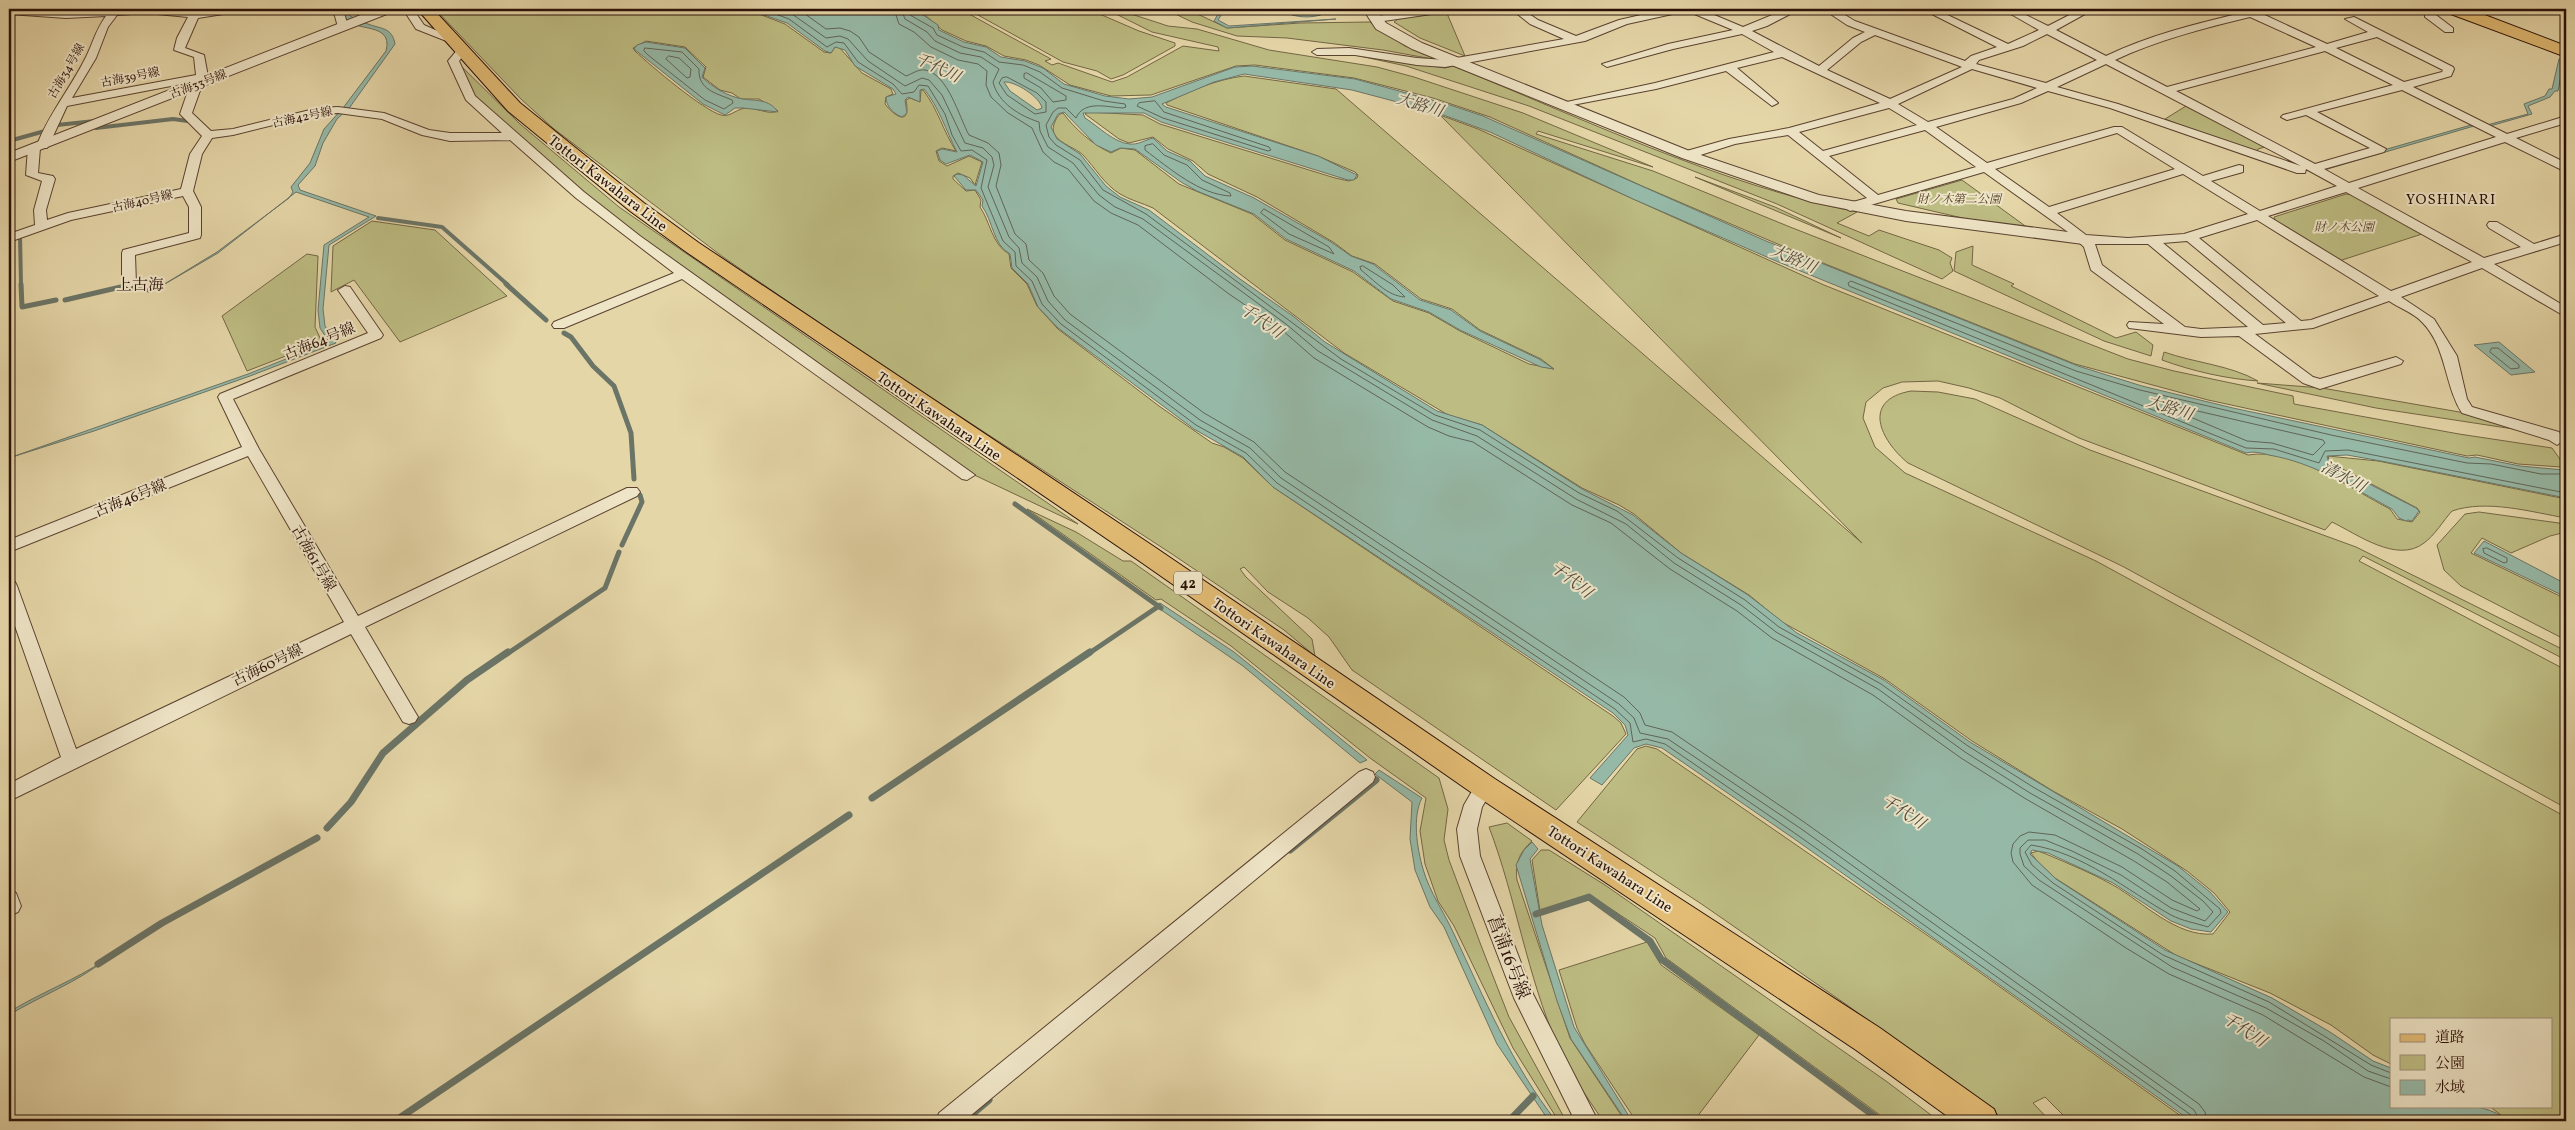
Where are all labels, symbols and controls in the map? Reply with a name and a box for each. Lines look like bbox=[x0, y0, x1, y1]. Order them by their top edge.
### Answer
street label: 古海34号線 bbox=[45, 41, 89, 102]
water label: 千代川 bbox=[911, 49, 965, 90]
street label: 古海39号線 bbox=[99, 64, 161, 92]
street label: 古海33号線 bbox=[167, 67, 229, 103]
water label: 大路川 bbox=[1393, 88, 1447, 124]
street label: 古海42号線 bbox=[270, 104, 334, 132]
street label: Tottori Kawahara Line bbox=[543, 131, 671, 237]
street label: 古海40号線 bbox=[110, 187, 174, 217]
district label: YOSHINARI bbox=[2406, 190, 2496, 211]
park label: 財ノ木第二公園 bbox=[1917, 192, 2003, 208]
park label: 財ノ木公園 bbox=[2314, 220, 2376, 236]
water label: 大路川 bbox=[1767, 240, 1821, 280]
district label: 上古海 bbox=[116, 275, 164, 297]
water label: 千代川 bbox=[1235, 299, 1289, 345]
street label: 古海64号線 bbox=[280, 318, 359, 366]
street label: Tottori Kawahara Line bbox=[872, 368, 1005, 467]
water label: 大路川 bbox=[2143, 391, 2198, 427]
water label: 清水川 bbox=[2317, 457, 2371, 500]
street label: 古海46号線 bbox=[91, 475, 170, 523]
street label: 古海61号線 bbox=[285, 522, 340, 596]
water label: 千代川 bbox=[1545, 557, 1598, 605]
road number: 42 bbox=[1174, 572, 1202, 594]
street label: Tottori Kawahara Line bbox=[1207, 594, 1339, 695]
street label: 古海60号線 bbox=[229, 640, 307, 693]
water label: 千代川 bbox=[1877, 790, 1931, 836]
street label: Tottori Kawahara Line bbox=[1542, 822, 1676, 919]
street label: 菖蒲16号線 bbox=[1480, 912, 1535, 1003]
water label: 千代川 bbox=[2218, 1008, 2272, 1054]
legend bbox=[2390, 1018, 2552, 1108]
text: 道路 bbox=[2435, 1028, 2465, 1049]
text: 公園 bbox=[2435, 1054, 2465, 1075]
text: 水域 bbox=[2435, 1078, 2465, 1099]

